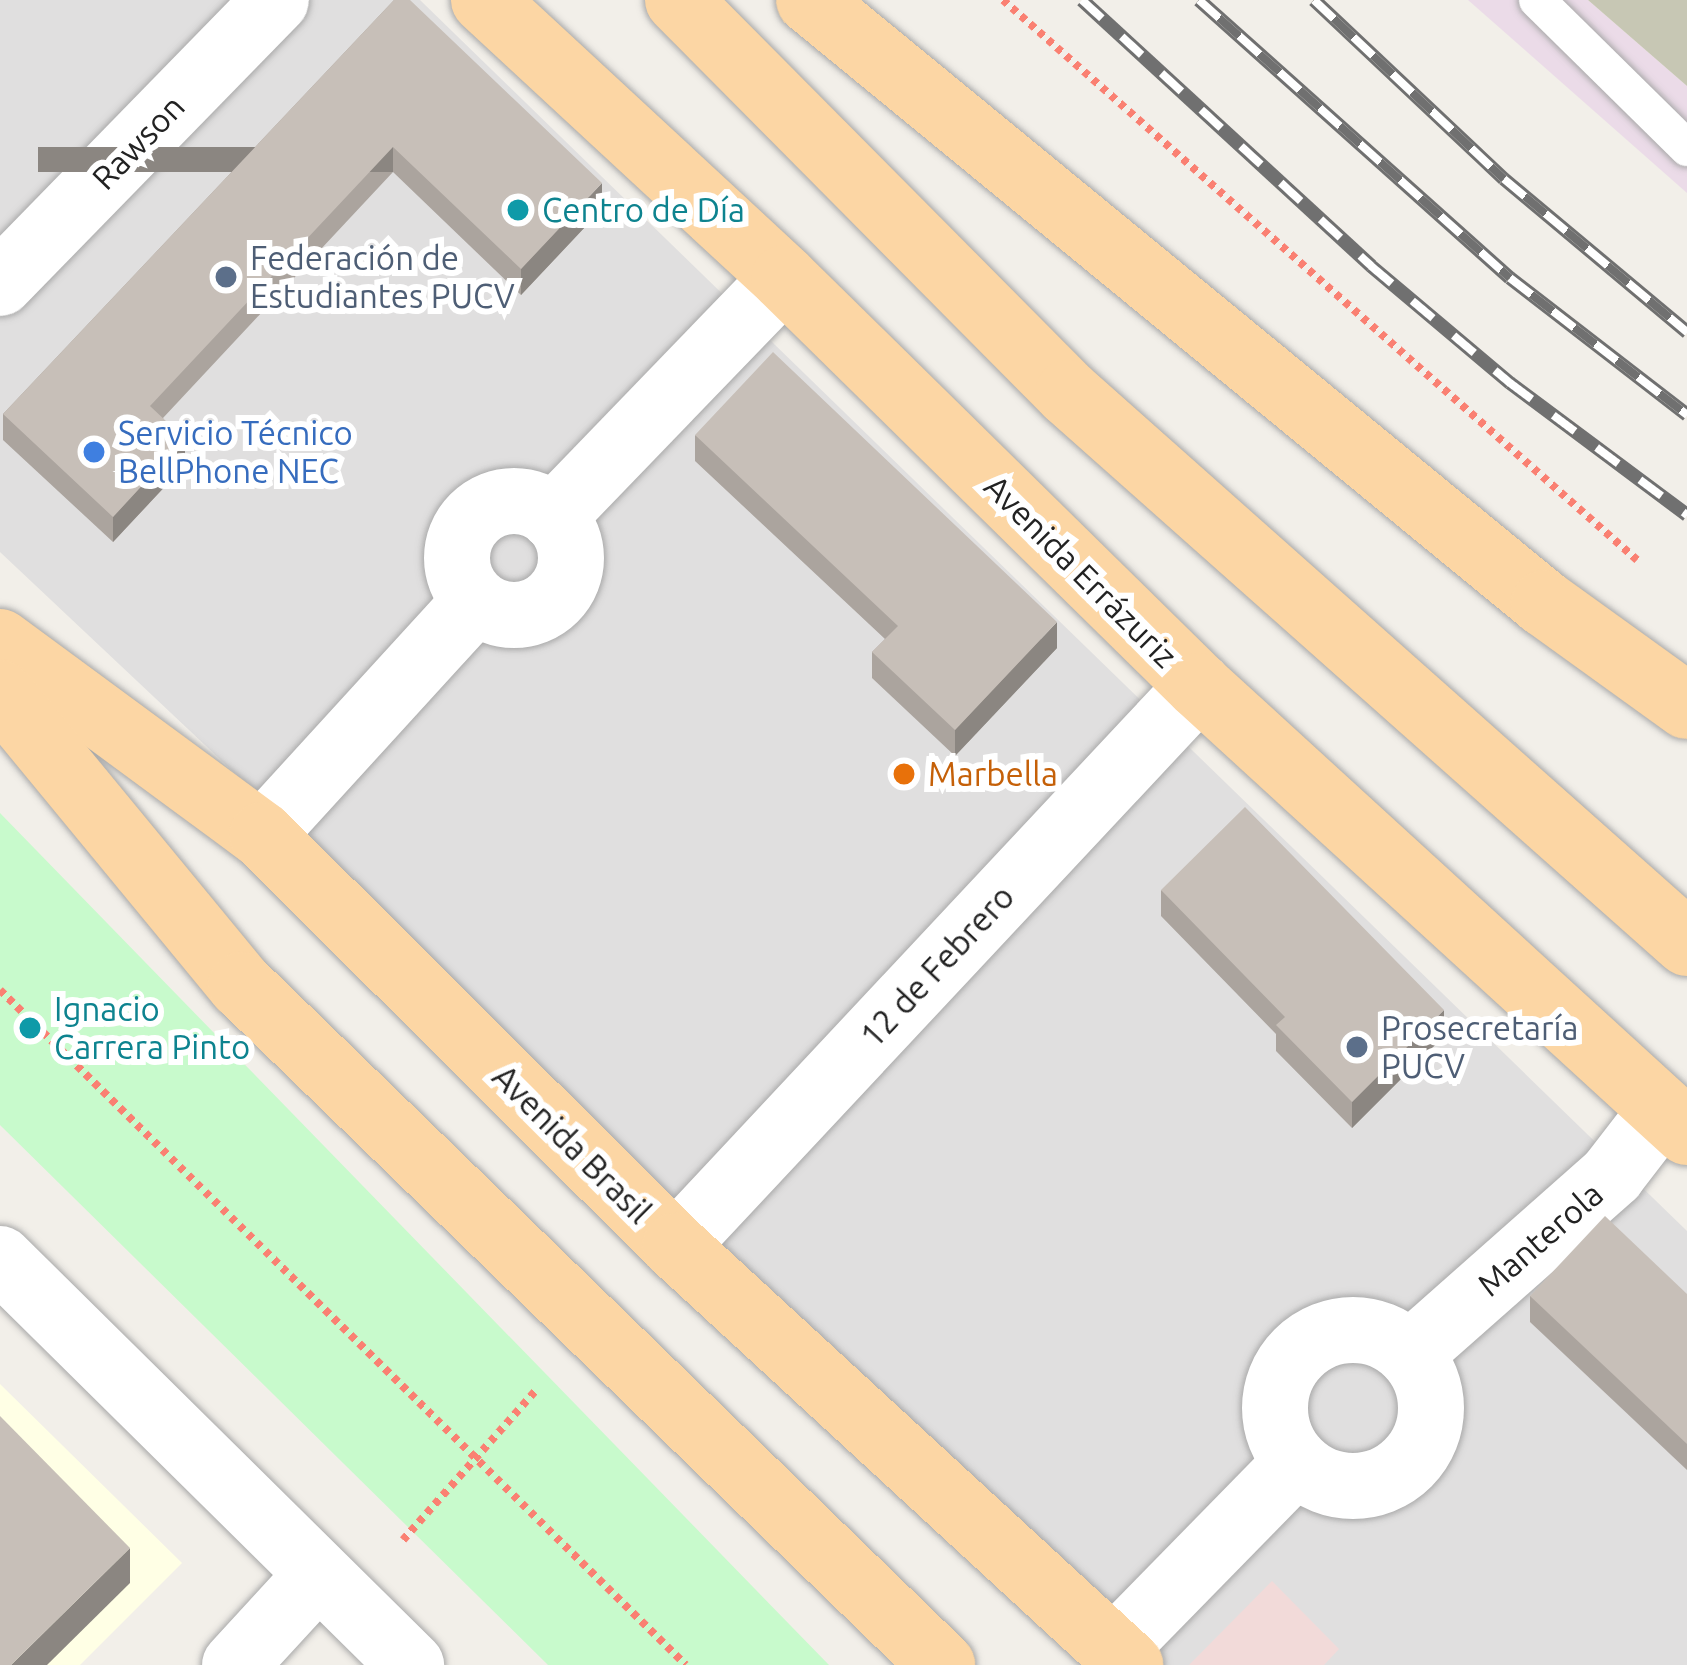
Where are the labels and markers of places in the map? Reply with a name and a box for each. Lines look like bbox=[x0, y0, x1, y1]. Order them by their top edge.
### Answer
place label: Centro de Día bbox=[542, 190, 745, 230]
marker: Centro de Día bbox=[505, 197, 531, 223]
place label: Federación de Estudiantes PUCV bbox=[250, 238, 515, 316]
marker: Federación de Estudiantes PUCV bbox=[213, 264, 239, 290]
place label: Servicio Técnico BellPhone NEC bbox=[118, 413, 353, 491]
marker: Servicio Técnico BellPhone NEC bbox=[81, 439, 107, 465]
place label: Marbella bbox=[928, 754, 1058, 794]
marker: Marbella bbox=[891, 761, 917, 787]
place label: Ignacio Carrera Pinto bbox=[54, 989, 250, 1067]
place label: Prosecretaría PUCV bbox=[1381, 1008, 1578, 1086]
marker: Ignacio Carrera Pinto bbox=[17, 1015, 43, 1041]
marker: Prosecretaría PUCV bbox=[1344, 1034, 1370, 1060]

